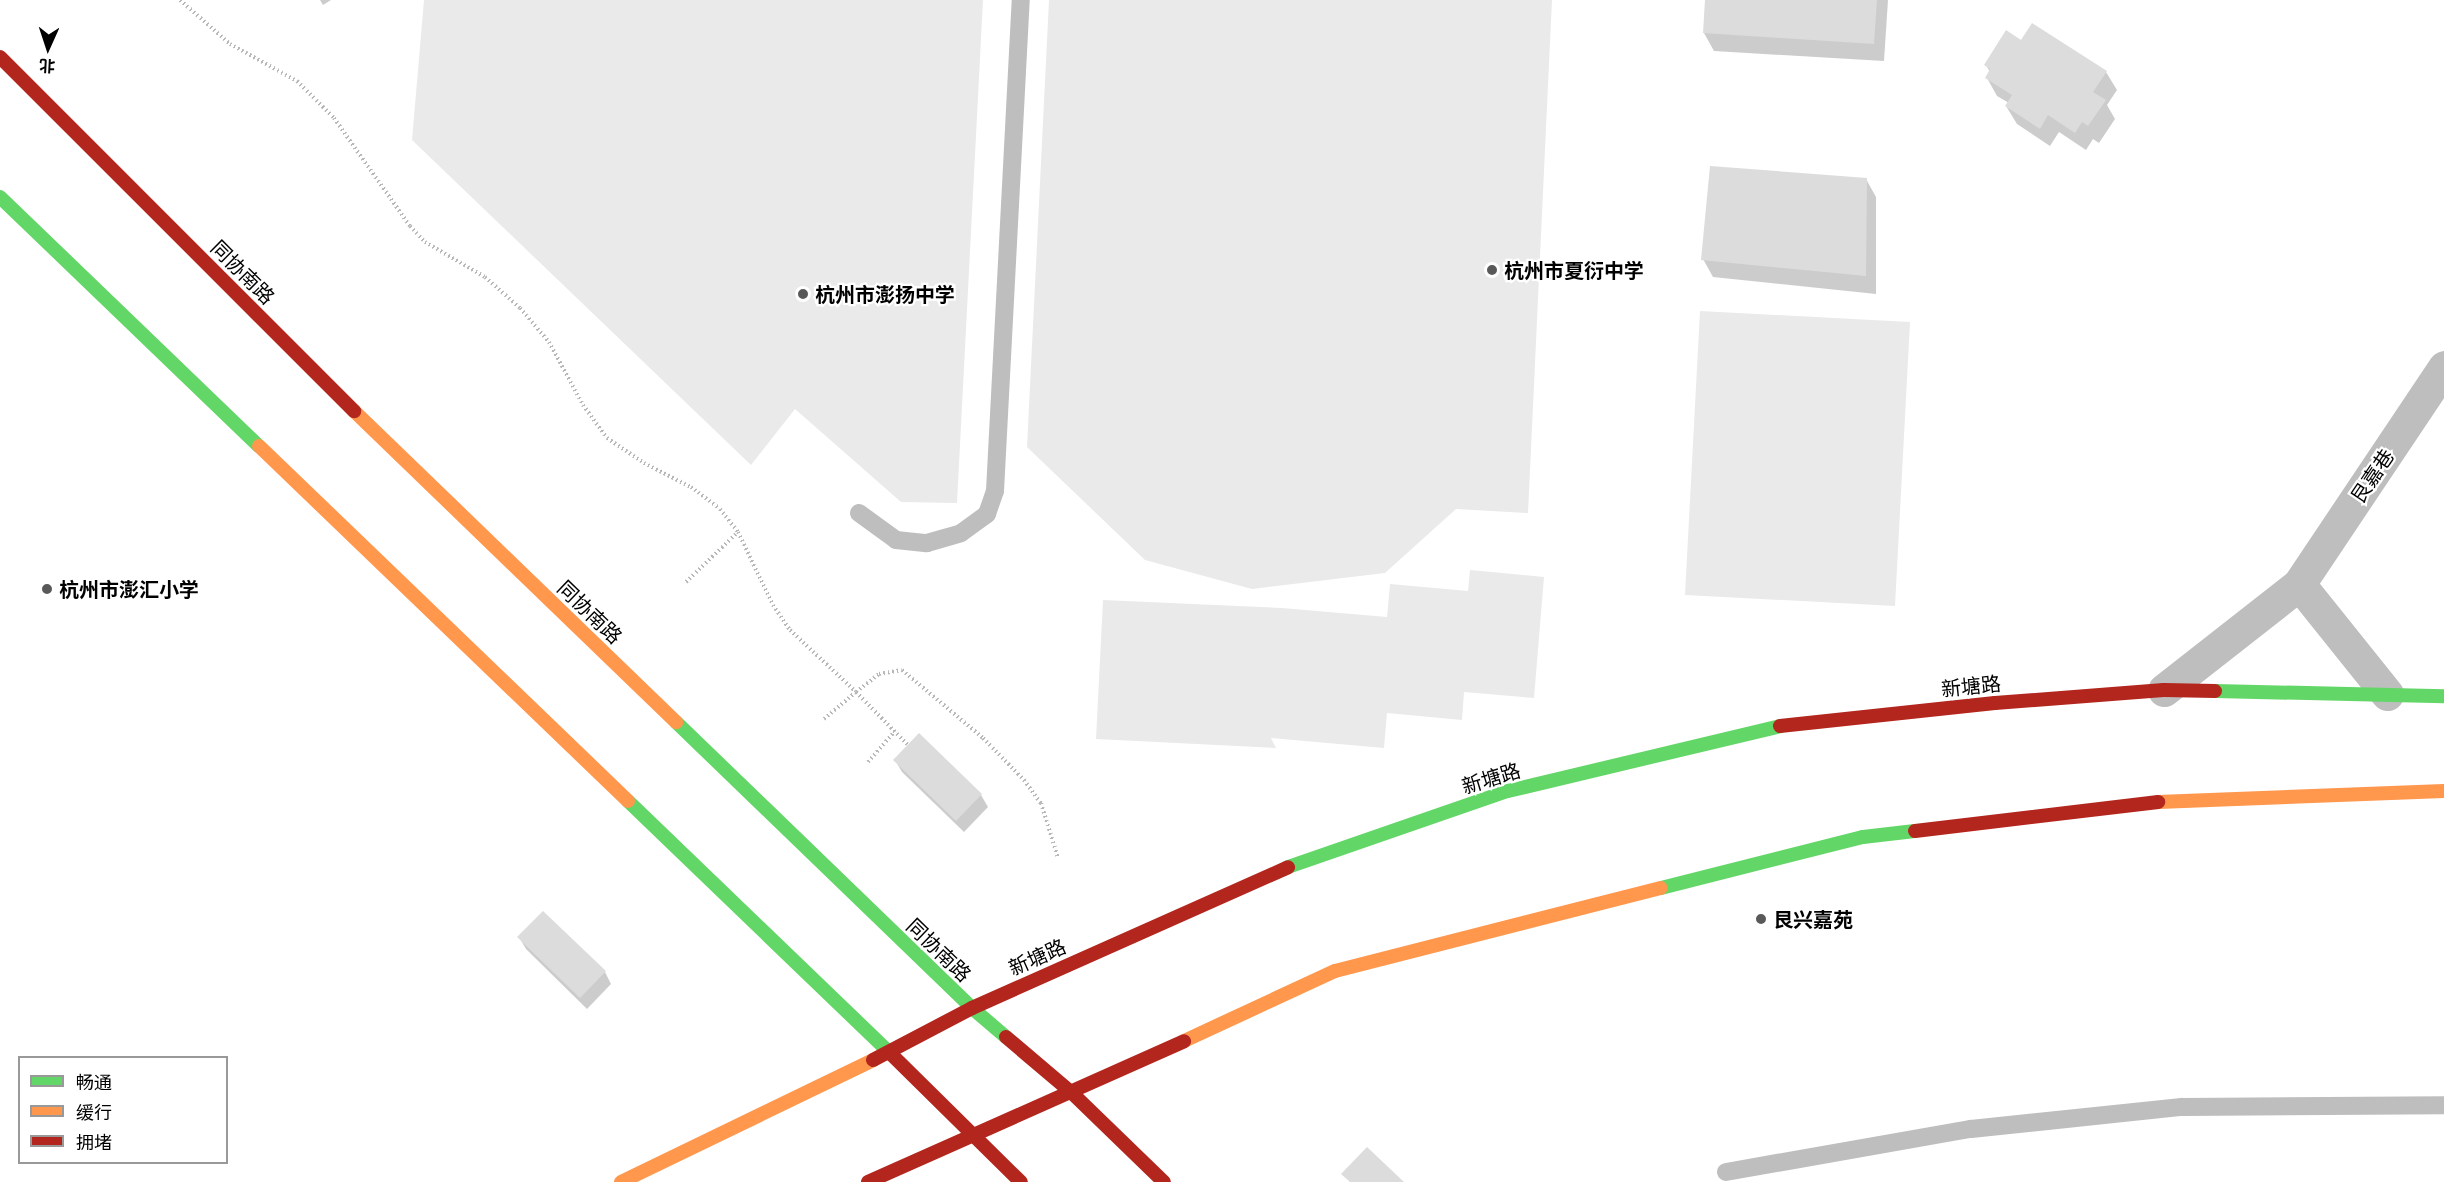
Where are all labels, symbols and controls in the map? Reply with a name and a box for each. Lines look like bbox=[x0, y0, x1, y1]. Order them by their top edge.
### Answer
north arrow bbox=[18, 18, 78, 78]
text: 北 bbox=[38, 55, 56, 77]
street label: 同协南路 bbox=[206, 235, 280, 309]
place label: 杭州市夏衍中学 bbox=[1504, 258, 1644, 282]
marker: 杭州市夏衍中学 bbox=[1485, 263, 1499, 277]
place label: 杭州市澎扬中学 bbox=[815, 282, 955, 306]
marker: 杭州市澎扬中学 bbox=[796, 287, 810, 301]
street label: 艮嘉巷 bbox=[2345, 444, 2399, 508]
street label: 同协南路 bbox=[553, 576, 627, 648]
place label: 杭州市澎汇小学 bbox=[59, 577, 199, 601]
marker: 杭州市澎汇小学 bbox=[40, 582, 54, 596]
street label: 新塘路 bbox=[1940, 671, 2002, 701]
street label: 新塘路 bbox=[1459, 758, 1523, 798]
place label: 艮兴嘉苑 bbox=[1773, 907, 1853, 931]
marker: 艮兴嘉苑 bbox=[1754, 912, 1768, 926]
street label: 同协南路 bbox=[902, 914, 976, 986]
street label: 新塘路 bbox=[1005, 934, 1069, 980]
legend bbox=[18, 1056, 228, 1164]
text: 畅通 bbox=[76, 1070, 112, 1094]
text: 缓行 bbox=[76, 1100, 112, 1124]
text: 拥堵 bbox=[76, 1130, 112, 1154]

